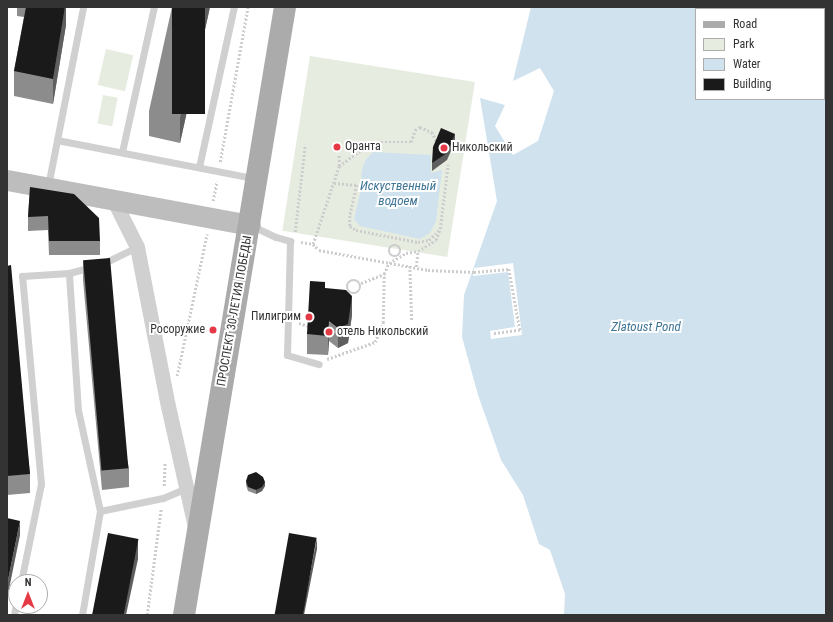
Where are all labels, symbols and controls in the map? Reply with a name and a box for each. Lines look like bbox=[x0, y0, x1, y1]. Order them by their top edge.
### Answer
legend bbox=[695, 8, 825, 100]
text: Road bbox=[733, 17, 757, 31]
text: Park bbox=[733, 37, 754, 51]
text: Water bbox=[733, 57, 761, 71]
text: Building bbox=[733, 77, 771, 91]
place label: Оранта bbox=[345, 140, 381, 154]
place label: Никольский bbox=[452, 141, 513, 155]
marker: Оранта bbox=[332, 142, 342, 152]
marker: Никольский bbox=[439, 143, 449, 153]
water label: Искуственный водоем bbox=[360, 179, 436, 210]
street label: ПРОСПЕКТ 30-ЛЕТИЯ ПОБЕДЫ bbox=[215, 234, 255, 388]
place label: Пилигрим bbox=[251, 310, 301, 324]
marker: Пилигрим bbox=[304, 312, 314, 322]
water label: Zlatoust Pond bbox=[611, 319, 681, 335]
place label: Росоружие bbox=[150, 323, 205, 337]
marker: Росоружие bbox=[208, 325, 218, 335]
place label: отель Никольский bbox=[337, 325, 428, 339]
marker: отель Никольский bbox=[324, 327, 334, 337]
north arrow bbox=[8, 574, 48, 614]
text: N bbox=[25, 576, 31, 589]

